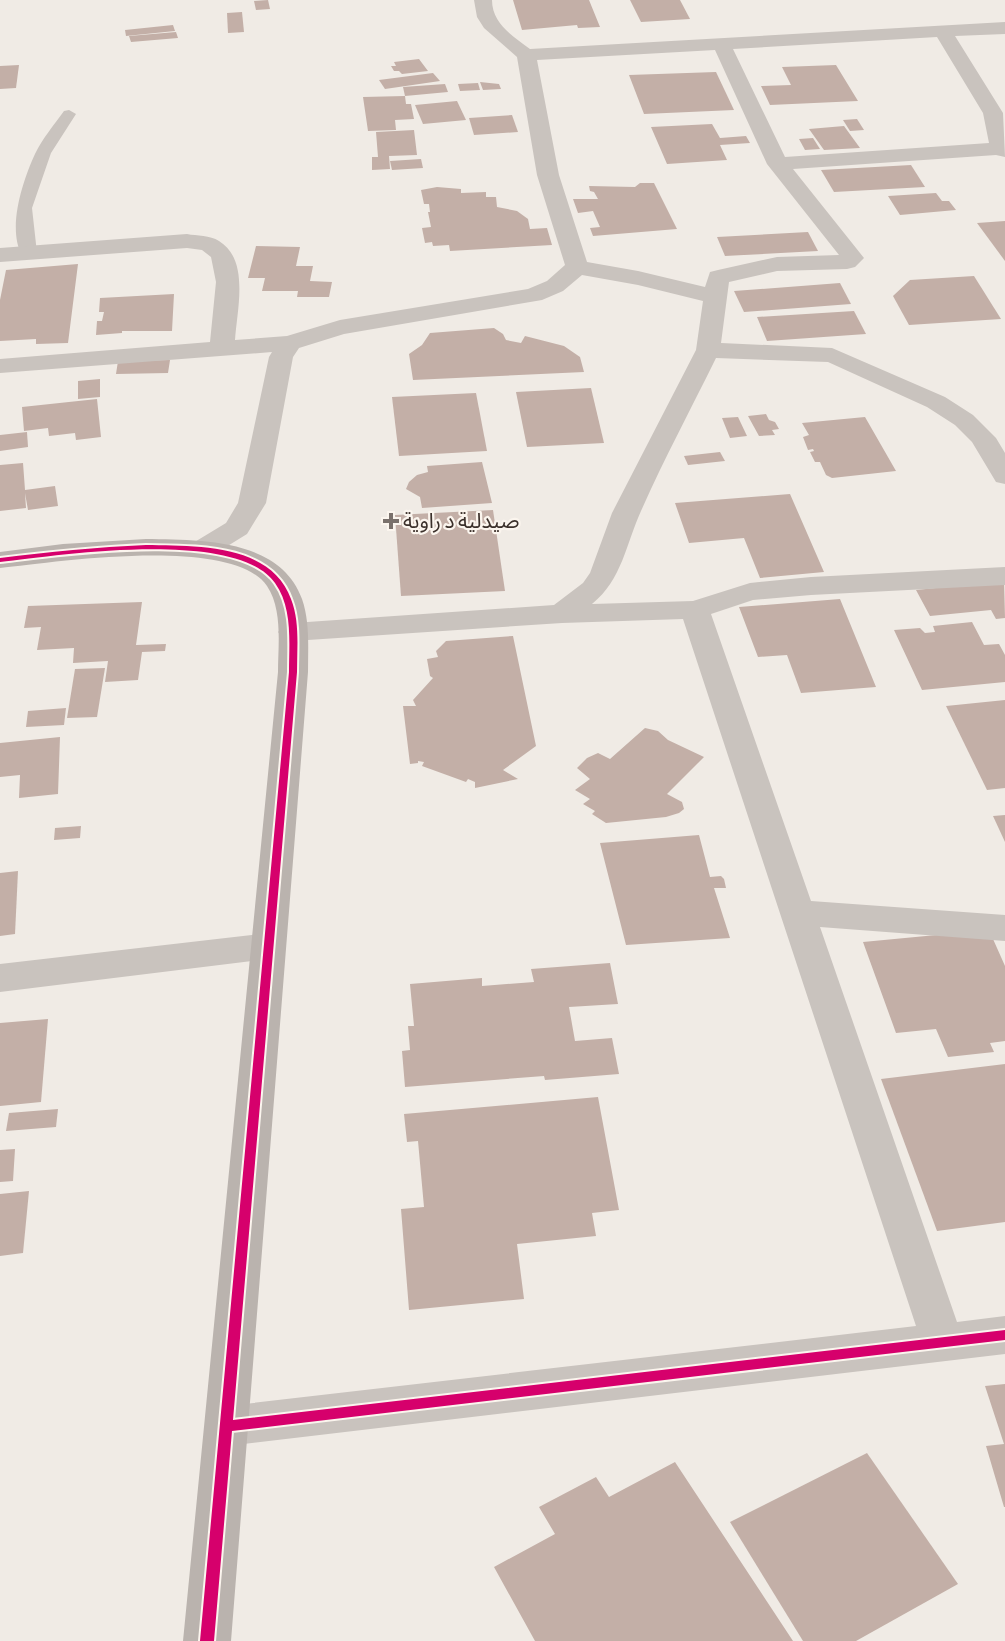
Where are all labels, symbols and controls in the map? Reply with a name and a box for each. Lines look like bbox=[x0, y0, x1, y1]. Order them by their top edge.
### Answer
place label: صيدلية د راوية bbox=[403, 511, 520, 533]
marker: صيدلية د راوية bbox=[384, 514, 398, 528]

